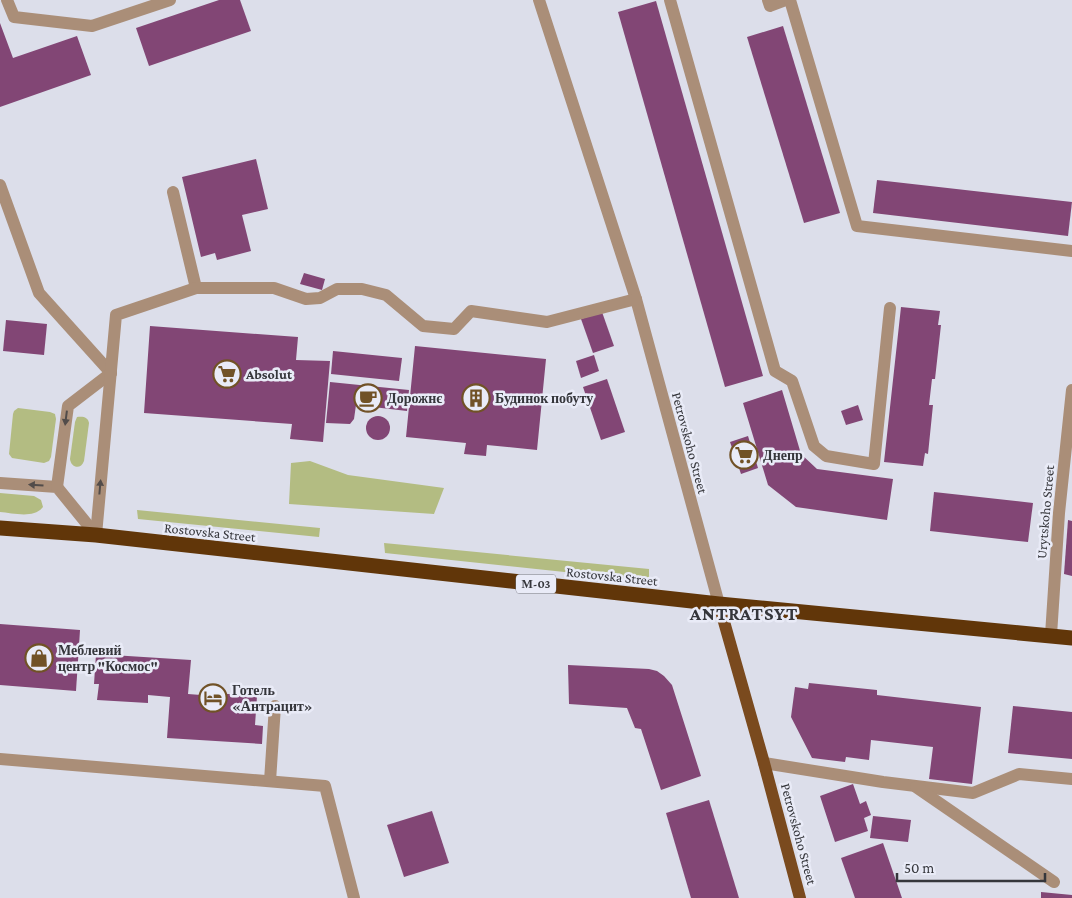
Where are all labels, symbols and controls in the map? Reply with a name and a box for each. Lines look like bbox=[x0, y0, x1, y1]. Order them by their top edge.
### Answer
supermarket icon: Absolut bbox=[212, 359, 242, 389]
place label: Absolut bbox=[245, 366, 293, 382]
cafe icon: Дорожнє bbox=[353, 383, 383, 413]
building icon: Будинок побуту bbox=[461, 383, 491, 413]
place label: Дорожнє bbox=[387, 390, 442, 406]
place label: Будинок побуту bbox=[495, 390, 593, 406]
street label: Petrovskoho Street bbox=[669, 390, 711, 496]
one-way arrow bbox=[62, 410, 70, 426]
supermarket icon: Днепр bbox=[729, 440, 759, 470]
place label: Днепр bbox=[763, 447, 803, 463]
street label: Urytskoho Street bbox=[1033, 464, 1057, 560]
one-way arrow bbox=[96, 479, 104, 495]
one-way arrow bbox=[27, 481, 43, 489]
street label: Rostovska Street bbox=[163, 519, 257, 545]
street label: Rostovska Street bbox=[565, 563, 659, 589]
road number: М-03 bbox=[516, 574, 556, 594]
district label: ANTRATSYT bbox=[689, 603, 798, 624]
place label: Меблевий центр "Космос" bbox=[58, 642, 158, 674]
shop icon: Меблевий центр "Космос" bbox=[24, 643, 54, 673]
place label: Готель «Антрацит» bbox=[232, 682, 313, 714]
hotel icon: Готель «Антрацит» bbox=[198, 683, 228, 713]
street label: Petrovskoho Street bbox=[778, 781, 820, 887]
scale bar bbox=[897, 850, 1044, 882]
text: 50 m bbox=[904, 860, 934, 876]

